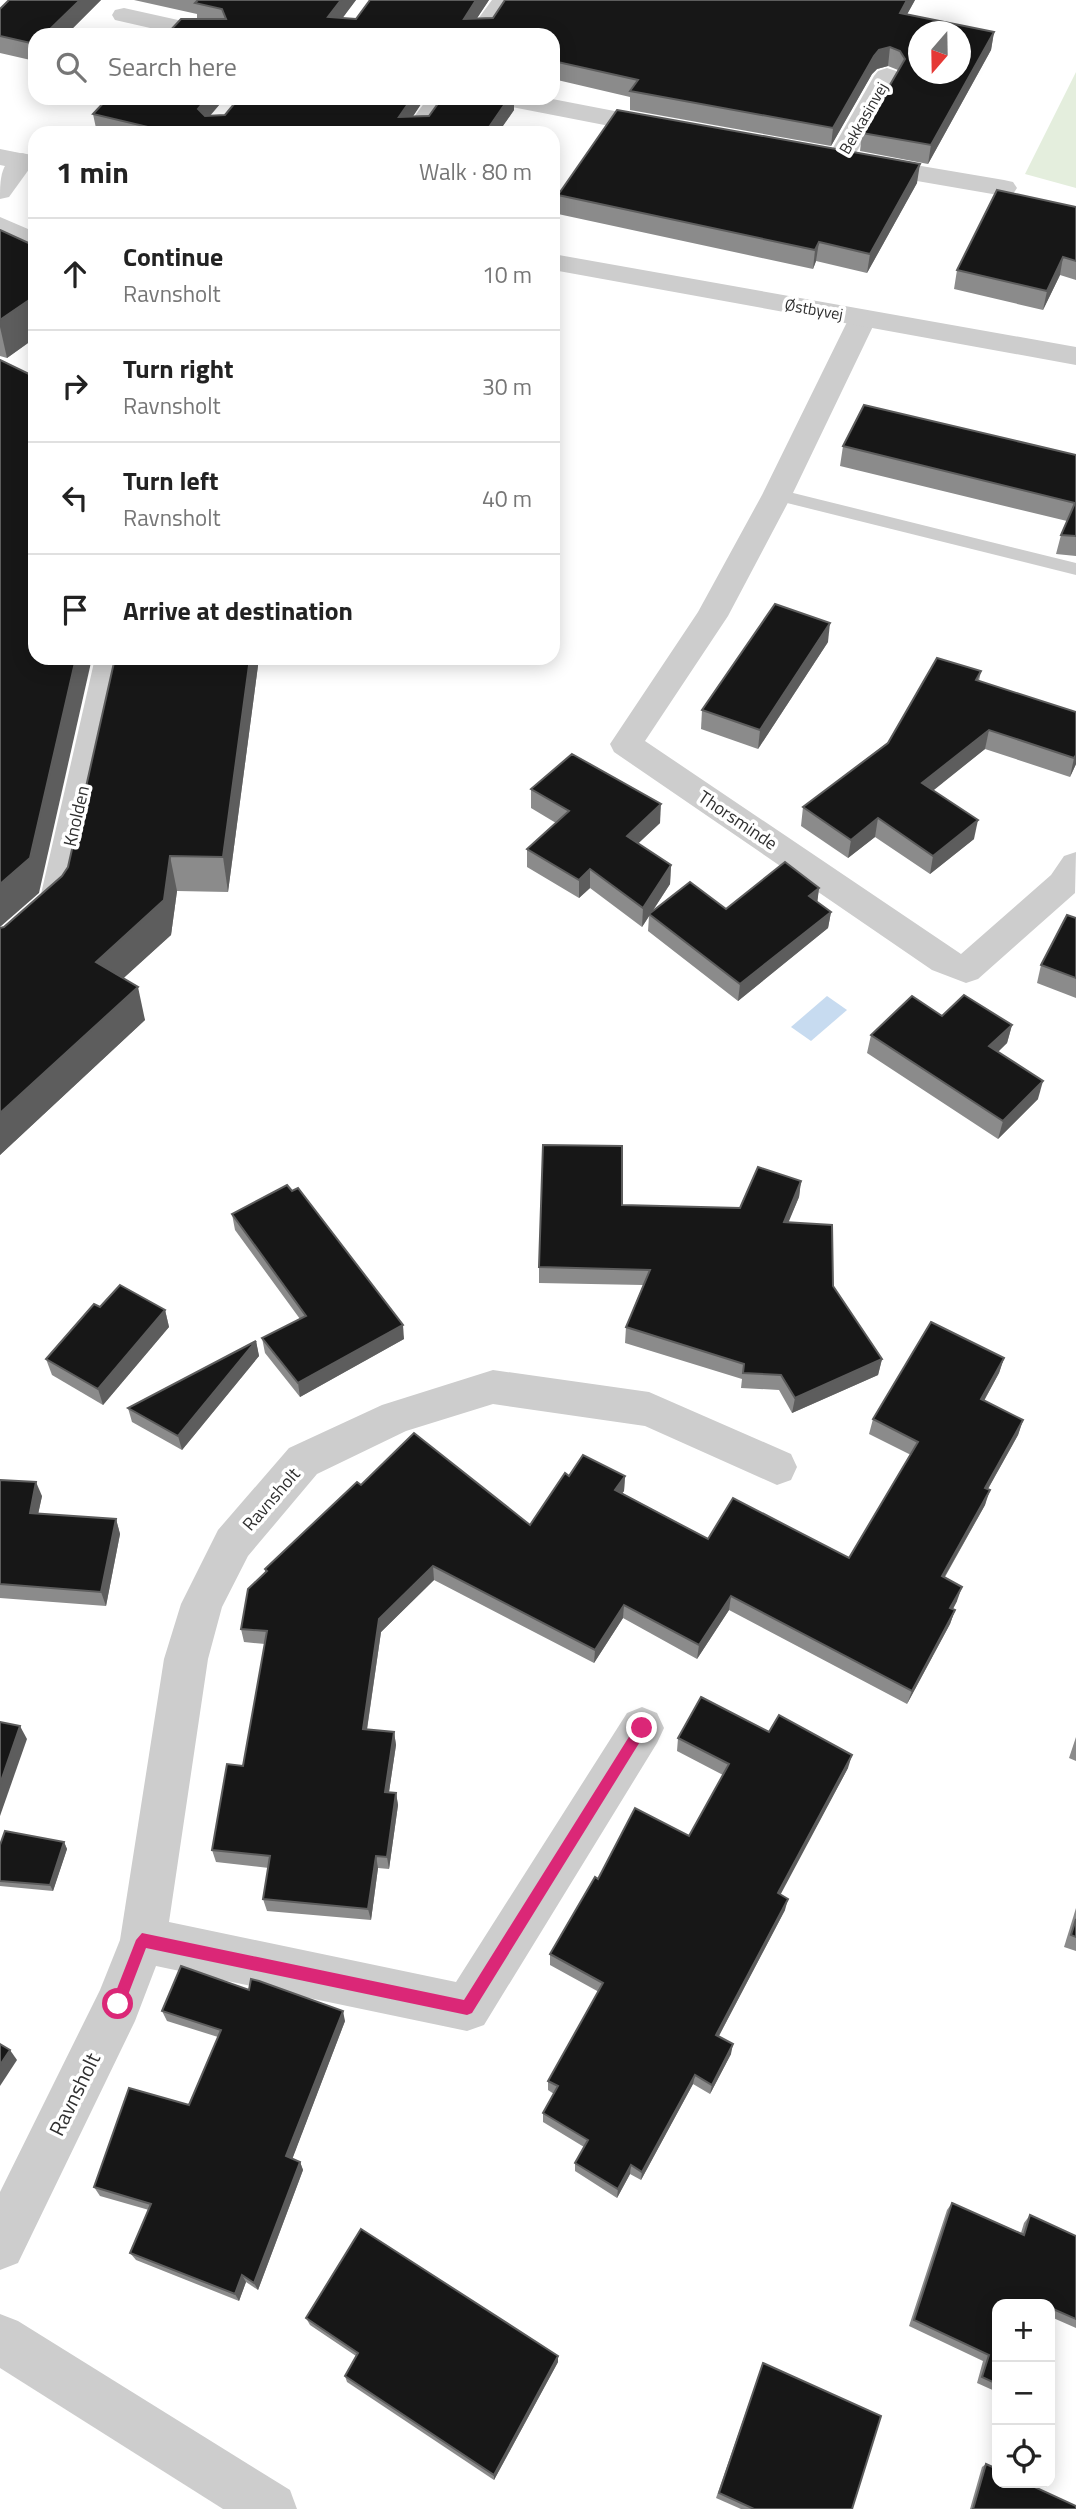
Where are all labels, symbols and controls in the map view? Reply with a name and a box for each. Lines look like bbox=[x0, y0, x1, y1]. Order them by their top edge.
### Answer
north arrow bbox=[908, 21, 971, 84]
search box bbox=[28, 28, 560, 105]
text: Search here bbox=[108, 47, 237, 86]
icon: search bbox=[52, 48, 90, 86]
street label: Bekkasinvej bbox=[833, 77, 893, 159]
text: 1 min bbox=[56, 149, 129, 195]
text: Walk · 80 m bbox=[419, 154, 532, 189]
text: Continue bbox=[123, 237, 223, 276]
icon: ahead bbox=[56, 255, 94, 293]
text: 10 m bbox=[482, 257, 532, 292]
text: Ravnsholt bbox=[123, 276, 221, 311]
street label: Østbyvej bbox=[783, 292, 845, 326]
text: Turn right bbox=[123, 349, 234, 388]
icon: right bbox=[56, 367, 94, 405]
text: 30 m bbox=[482, 369, 532, 404]
text: Ravnsholt bbox=[123, 388, 221, 423]
text: Turn left bbox=[123, 461, 218, 500]
icon: left bbox=[56, 479, 94, 517]
text: 40 m bbox=[482, 481, 532, 516]
text: Ravnsholt bbox=[123, 500, 221, 535]
icon: arrive bbox=[56, 591, 94, 629]
text: Arrive at destination bbox=[123, 591, 353, 630]
street label: Knolden bbox=[56, 783, 96, 849]
street label: Thorsminde bbox=[693, 784, 783, 856]
street label: Ravnsholt bbox=[236, 1461, 307, 1537]
route end bbox=[626, 1712, 657, 1743]
route start bbox=[102, 1988, 133, 2019]
street label: Ravnsholt bbox=[40, 2046, 108, 2141]
map controls bbox=[992, 2299, 1055, 2488]
button: + bbox=[992, 2299, 1055, 2362]
button: − bbox=[992, 2362, 1055, 2425]
button: locate bbox=[992, 2425, 1055, 2488]

